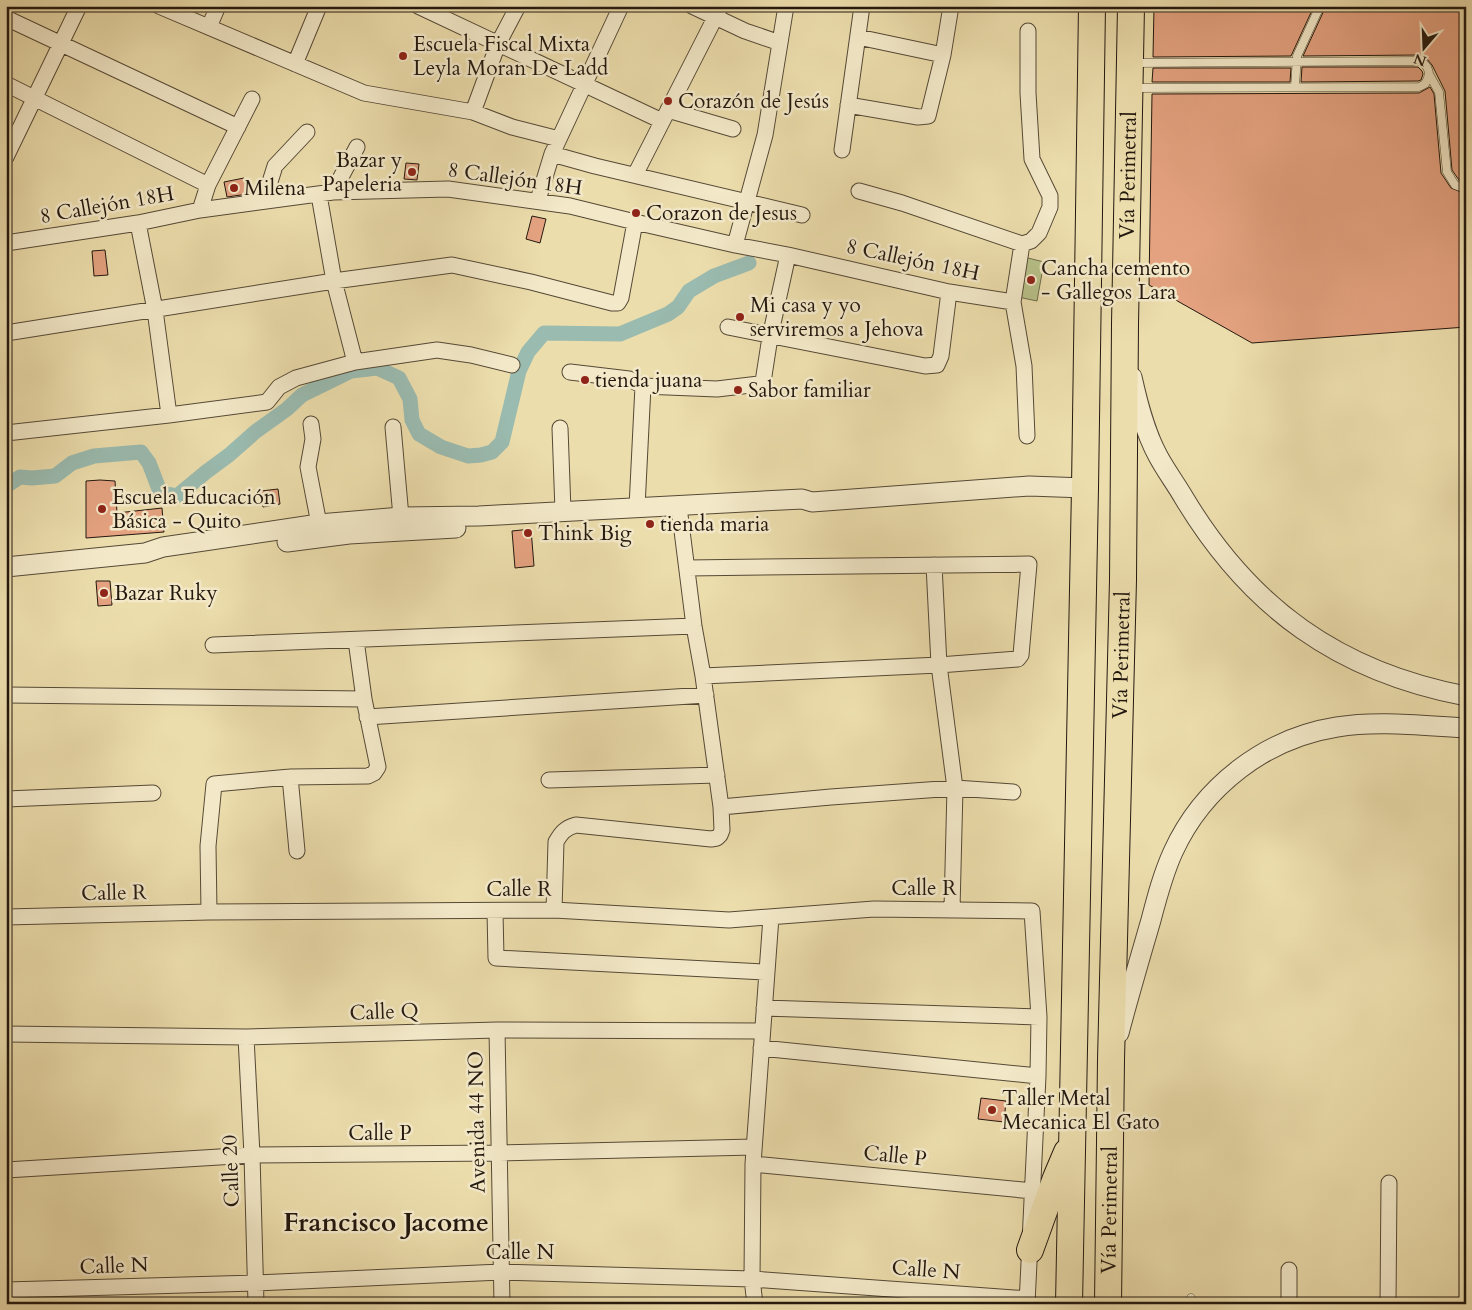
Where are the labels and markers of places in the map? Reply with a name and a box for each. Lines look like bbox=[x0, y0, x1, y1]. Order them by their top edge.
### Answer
place label: Escuela Fiscal Mixta Leyla Moran De Ladd bbox=[413, 30, 608, 83]
marker: Escuela Fiscal Mixta Leyla Moran De Ladd bbox=[397, 50, 409, 62]
place label: Corazón de Jesús bbox=[678, 87, 829, 116]
marker: Corazón de Jesús bbox=[662, 95, 674, 107]
place label: Bazar y Papeleria bbox=[322, 146, 402, 199]
marker: Bazar y Papeleria bbox=[406, 166, 418, 178]
place label: Milena bbox=[244, 174, 306, 203]
marker: Milena bbox=[228, 182, 240, 194]
place label: Corazon de Jesus bbox=[646, 199, 797, 228]
marker: Corazon de Jesus bbox=[630, 207, 642, 219]
place label: Cancha cemento - Gallegos Lara bbox=[1041, 254, 1190, 307]
marker: Cancha cemento - Gallegos Lara bbox=[1025, 274, 1037, 286]
place label: Mi casa y yo serviremos a Jehova bbox=[750, 291, 924, 344]
marker: Mi casa y yo serviremos a Jehova bbox=[734, 311, 746, 323]
place label: tienda juana bbox=[595, 366, 702, 395]
marker: tienda juana bbox=[579, 374, 591, 386]
place label: Sabor familiar bbox=[748, 376, 871, 405]
marker: Sabor familiar bbox=[732, 384, 744, 396]
place label: Escuela Educación Básica - Quito bbox=[112, 483, 276, 536]
marker: Escuela Educación Básica - Quito bbox=[96, 503, 108, 515]
place label: tienda maria bbox=[660, 510, 769, 539]
marker: tienda maria bbox=[644, 518, 656, 530]
place label: Think Big bbox=[538, 519, 632, 548]
marker: Think Big bbox=[522, 527, 534, 539]
place label: Bazar Ruky bbox=[114, 579, 218, 608]
marker: Bazar Ruky bbox=[98, 587, 110, 599]
place label: Taller Metal Mecanica El Gato bbox=[1002, 1084, 1160, 1137]
marker: Taller Metal Mecanica El Gato bbox=[986, 1104, 998, 1116]

